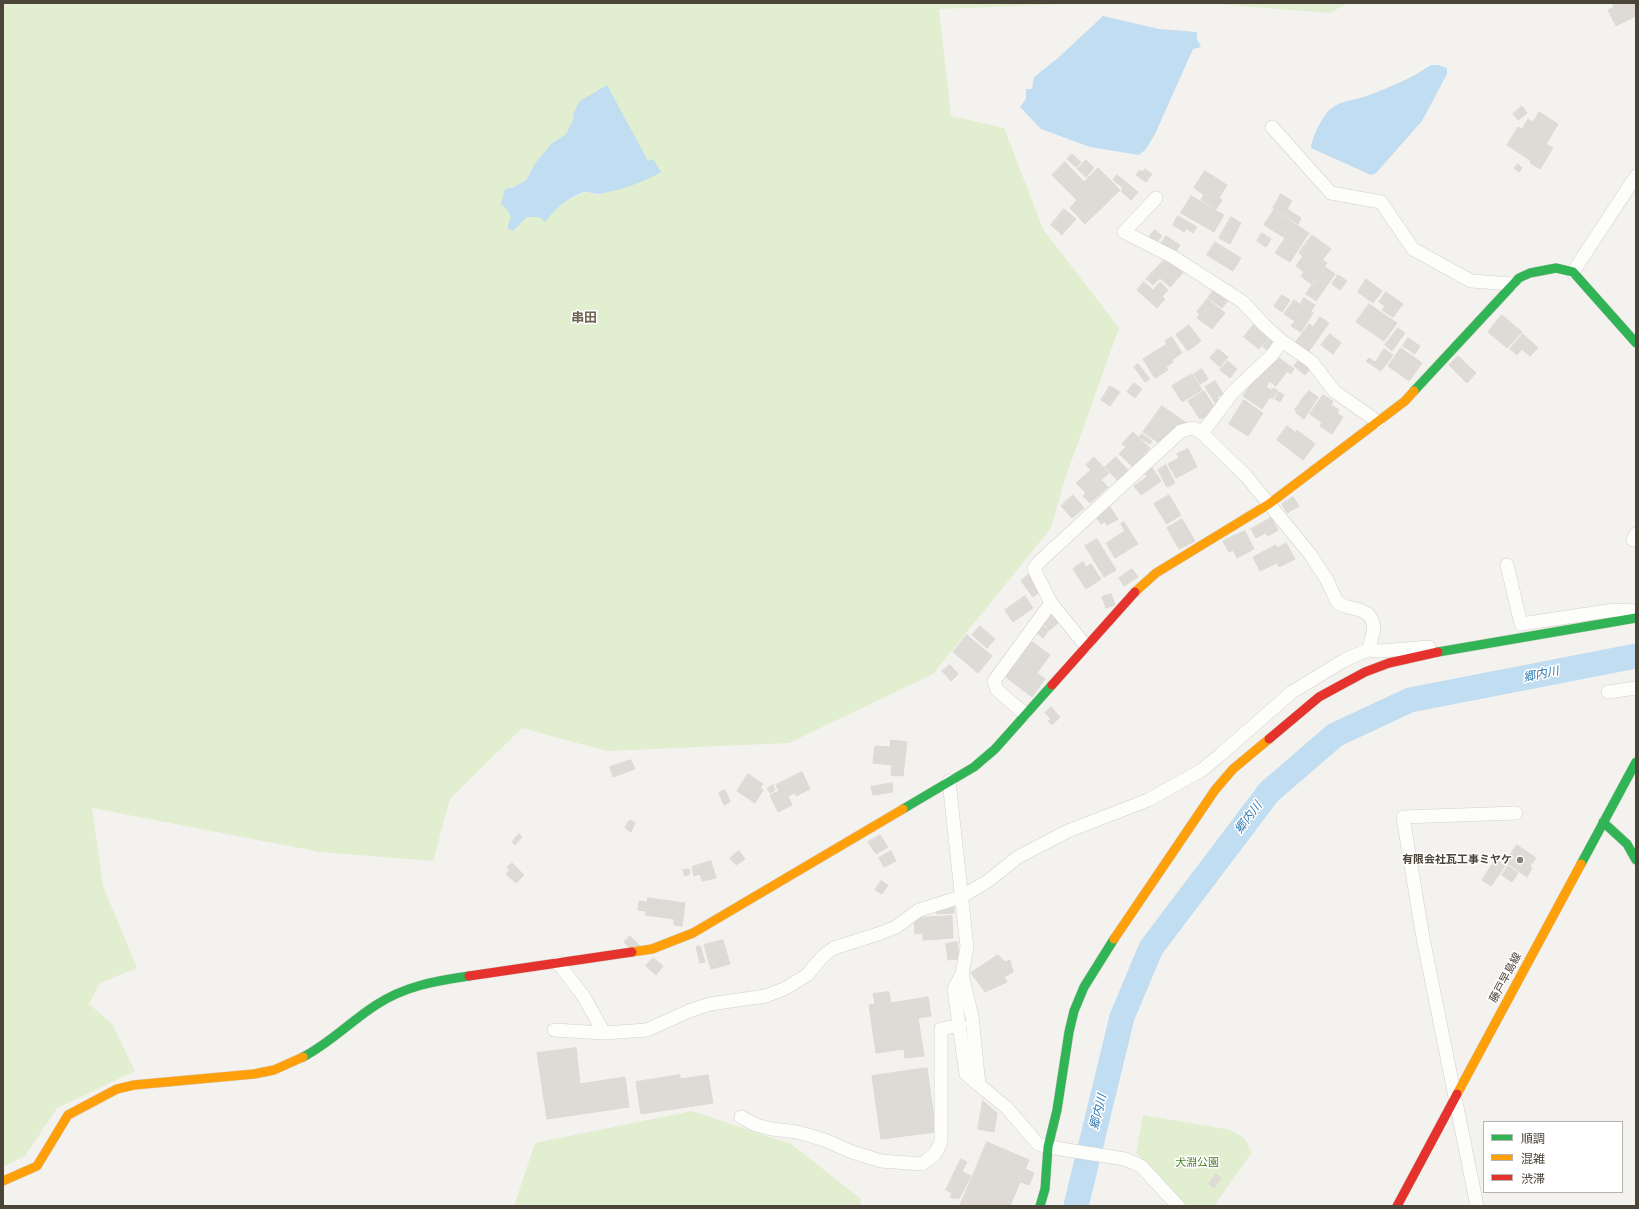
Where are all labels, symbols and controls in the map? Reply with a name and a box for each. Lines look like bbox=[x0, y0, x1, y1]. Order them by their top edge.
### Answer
district label: 串田 bbox=[571, 311, 597, 327]
water label: 郷内川 bbox=[1522, 664, 1560, 686]
water label: 郷内川 bbox=[1232, 799, 1266, 837]
place label: 有限会社瓦工事ミヤケ bbox=[1402, 853, 1512, 867]
marker: 有限会社瓦工事ミヤケ bbox=[1515, 855, 1525, 865]
street label: 藤戸早島線 bbox=[1487, 951, 1525, 1005]
water label: 郷内川 bbox=[1088, 1093, 1110, 1131]
legend bbox=[1483, 1121, 1623, 1193]
text: 順調 bbox=[1521, 1132, 1545, 1146]
text: 混雑 bbox=[1521, 1152, 1545, 1166]
park label: 犬淵公園 bbox=[1175, 1156, 1219, 1170]
text: 渋滞 bbox=[1521, 1172, 1545, 1186]

